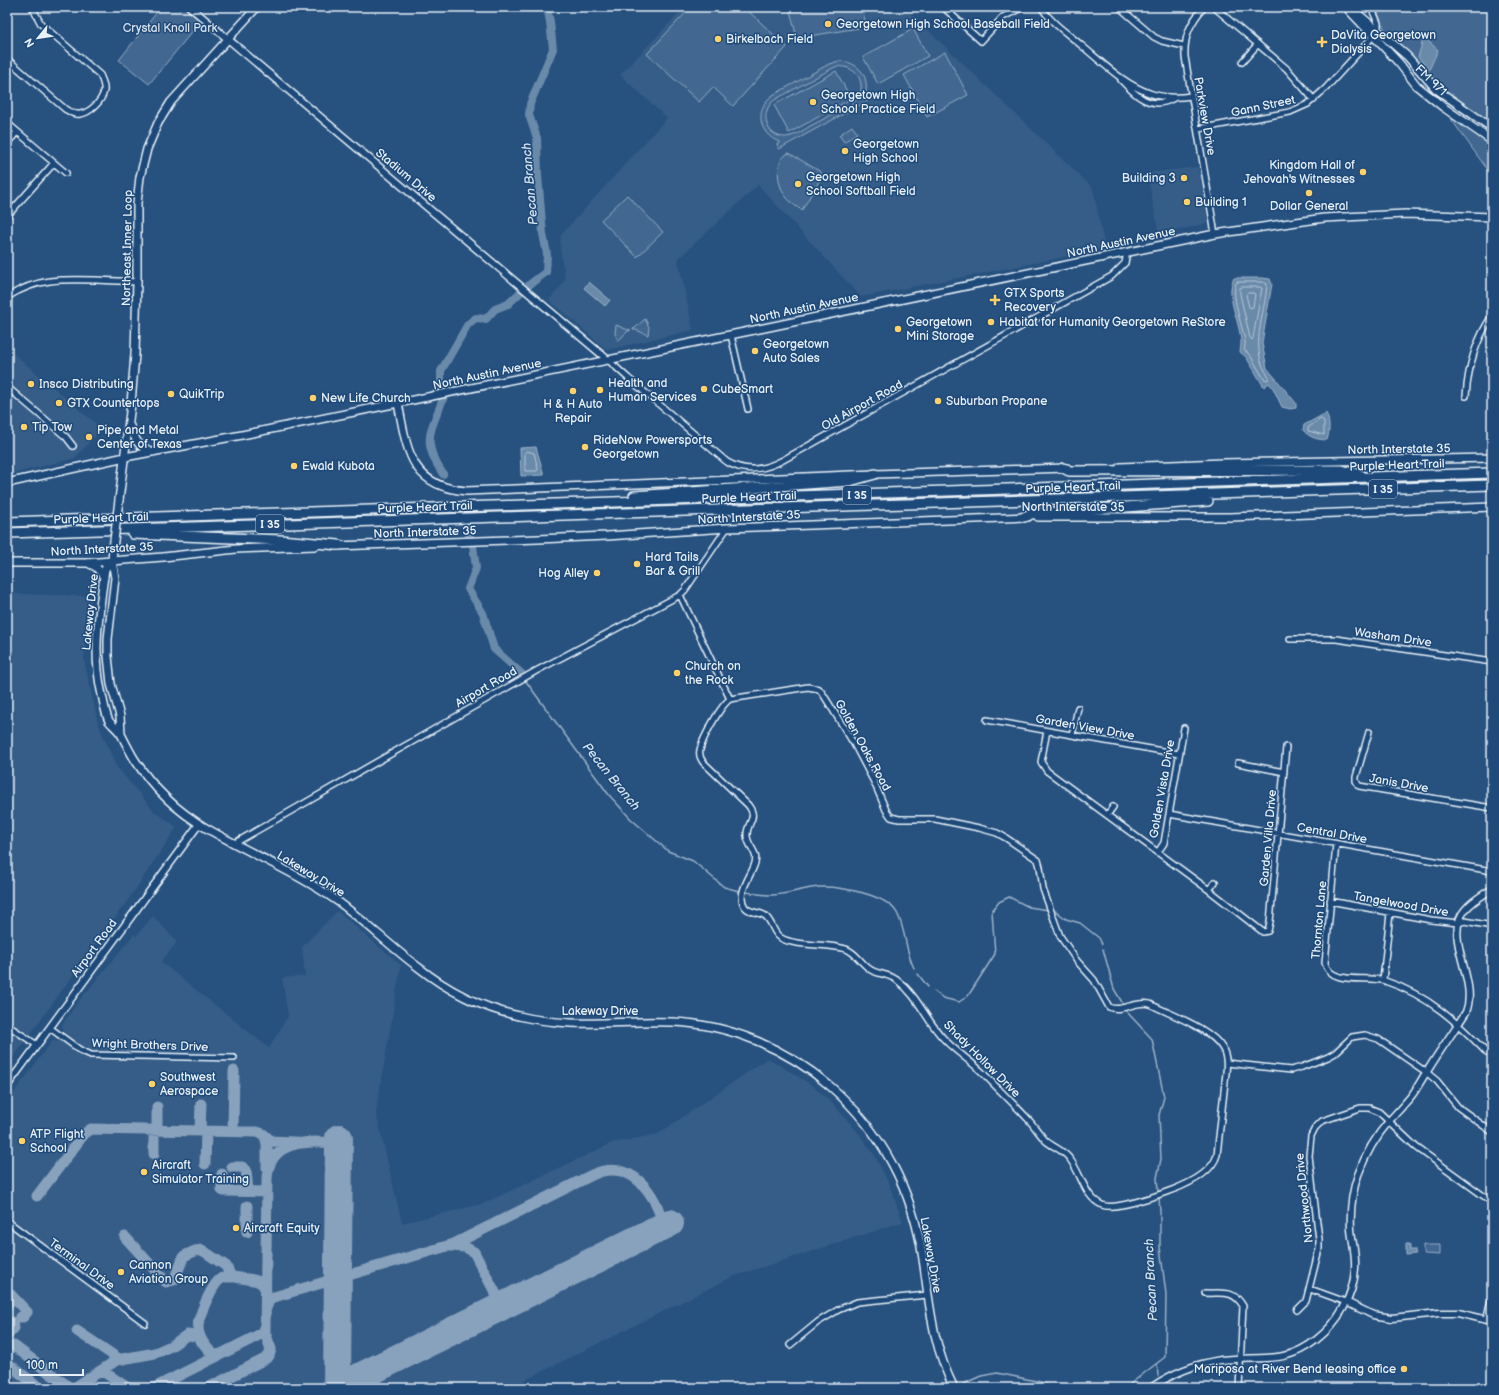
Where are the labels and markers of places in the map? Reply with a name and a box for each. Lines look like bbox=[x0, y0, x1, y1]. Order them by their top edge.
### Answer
place label: Georgetown High School Baseball Field bbox=[836, 17, 1050, 32]
marker: Georgetown High School Baseball Field bbox=[823, 19, 833, 29]
place label: DaVita Georgetown Dialysis bbox=[1331, 28, 1436, 57]
place label: Birkelbach Field bbox=[726, 32, 813, 47]
marker: Birkelbach Field bbox=[713, 34, 723, 44]
marker: DaVita Georgetown Dialysis bbox=[1316, 36, 1328, 48]
place label: Georgetown High School Practice Field bbox=[821, 88, 936, 117]
marker: Georgetown High School Practice Field bbox=[808, 97, 818, 107]
place label: Georgetown High School bbox=[853, 137, 919, 166]
marker: Georgetown High School bbox=[840, 146, 850, 156]
place label: Kingdom Hall of Jehovah's Witnesses bbox=[1243, 158, 1355, 187]
marker: Kingdom Hall of Jehovah's Witnesses bbox=[1358, 167, 1368, 177]
place label: Georgetown High School Softball Field bbox=[806, 170, 916, 199]
place label: Building 3 bbox=[1122, 171, 1176, 186]
marker: Building 3 bbox=[1179, 173, 1189, 183]
marker: Georgetown High School Softball Field bbox=[793, 179, 803, 189]
marker: Dollar General bbox=[1304, 188, 1314, 198]
place label: Building 1 bbox=[1195, 195, 1247, 210]
marker: Building 1 bbox=[1182, 197, 1192, 207]
place label: Dollar General bbox=[1270, 199, 1348, 214]
place label: GTX Sports Recovery bbox=[1004, 286, 1065, 315]
marker: GTX Sports Recovery bbox=[989, 294, 1001, 306]
place label: Georgetown Mini Storage bbox=[906, 315, 974, 344]
place label: Habitat for Humanity Georgetown ReStore bbox=[999, 315, 1226, 330]
marker: Habitat for Humanity Georgetown ReStore bbox=[986, 317, 996, 327]
marker: Georgetown Mini Storage bbox=[893, 324, 903, 334]
place label: Georgetown Auto Sales bbox=[763, 337, 829, 366]
marker: Georgetown Auto Sales bbox=[750, 346, 760, 356]
place label: Health and Human Services bbox=[608, 376, 697, 405]
place label: Insco Distributing bbox=[39, 377, 134, 392]
marker: Insco Distributing bbox=[26, 379, 36, 389]
place label: CubeSmart bbox=[712, 382, 774, 397]
marker: CubeSmart bbox=[699, 384, 709, 394]
marker: Health and Human Services bbox=[595, 385, 605, 395]
marker: H & H Auto Repair bbox=[568, 386, 578, 396]
place label: QuikTrip bbox=[179, 387, 224, 402]
marker: QuikTrip bbox=[166, 389, 176, 399]
place label: New Life Church bbox=[321, 391, 411, 406]
marker: New Life Church bbox=[308, 393, 318, 403]
place label: Suburban Propane bbox=[946, 394, 1047, 409]
place label: GTX Countertops bbox=[67, 396, 159, 411]
marker: Suburban Propane bbox=[933, 396, 943, 406]
place label: H & H Auto Repair bbox=[543, 397, 603, 426]
marker: GTX Countertops bbox=[54, 398, 64, 408]
place label: Tip Tow bbox=[32, 420, 72, 435]
marker: Tip Tow bbox=[19, 422, 29, 432]
place label: Pipe and Metal Center of Texas bbox=[97, 423, 182, 452]
marker: Pipe and Metal Center of Texas bbox=[84, 432, 94, 442]
place label: RideNow Powersports Georgetown bbox=[593, 433, 712, 462]
marker: RideNow Powersports Georgetown bbox=[580, 442, 590, 452]
place label: Ewald Kubota bbox=[302, 459, 375, 474]
marker: Ewald Kubota bbox=[289, 461, 299, 471]
place label: Hard Tails Bar & Grill bbox=[645, 550, 700, 579]
marker: Hard Tails Bar & Grill bbox=[632, 559, 642, 569]
place label: Hog Alley bbox=[538, 566, 590, 581]
marker: Hog Alley bbox=[592, 568, 602, 578]
place label: Church on the Rock bbox=[685, 659, 741, 688]
marker: Church on the Rock bbox=[672, 668, 682, 678]
place label: Southwest Aerospace bbox=[160, 1070, 218, 1099]
marker: Southwest Aerospace bbox=[147, 1079, 157, 1089]
place label: ATP Flight School bbox=[30, 1127, 84, 1156]
marker: ATP Flight School bbox=[17, 1136, 27, 1146]
place label: Aircraft Simulator Training bbox=[152, 1158, 249, 1187]
marker: Aircraft Simulator Training bbox=[139, 1167, 149, 1177]
place label: Aircraft Equity bbox=[244, 1221, 320, 1236]
marker: Aircraft Equity bbox=[231, 1223, 241, 1233]
place label: Cannon Aviation Group bbox=[129, 1258, 208, 1287]
marker: Cannon Aviation Group bbox=[116, 1267, 126, 1277]
place label: Mariposa at River Bend leasing office bbox=[1194, 1362, 1396, 1377]
marker: Mariposa at River Bend leasing office bbox=[1399, 1364, 1409, 1374]

